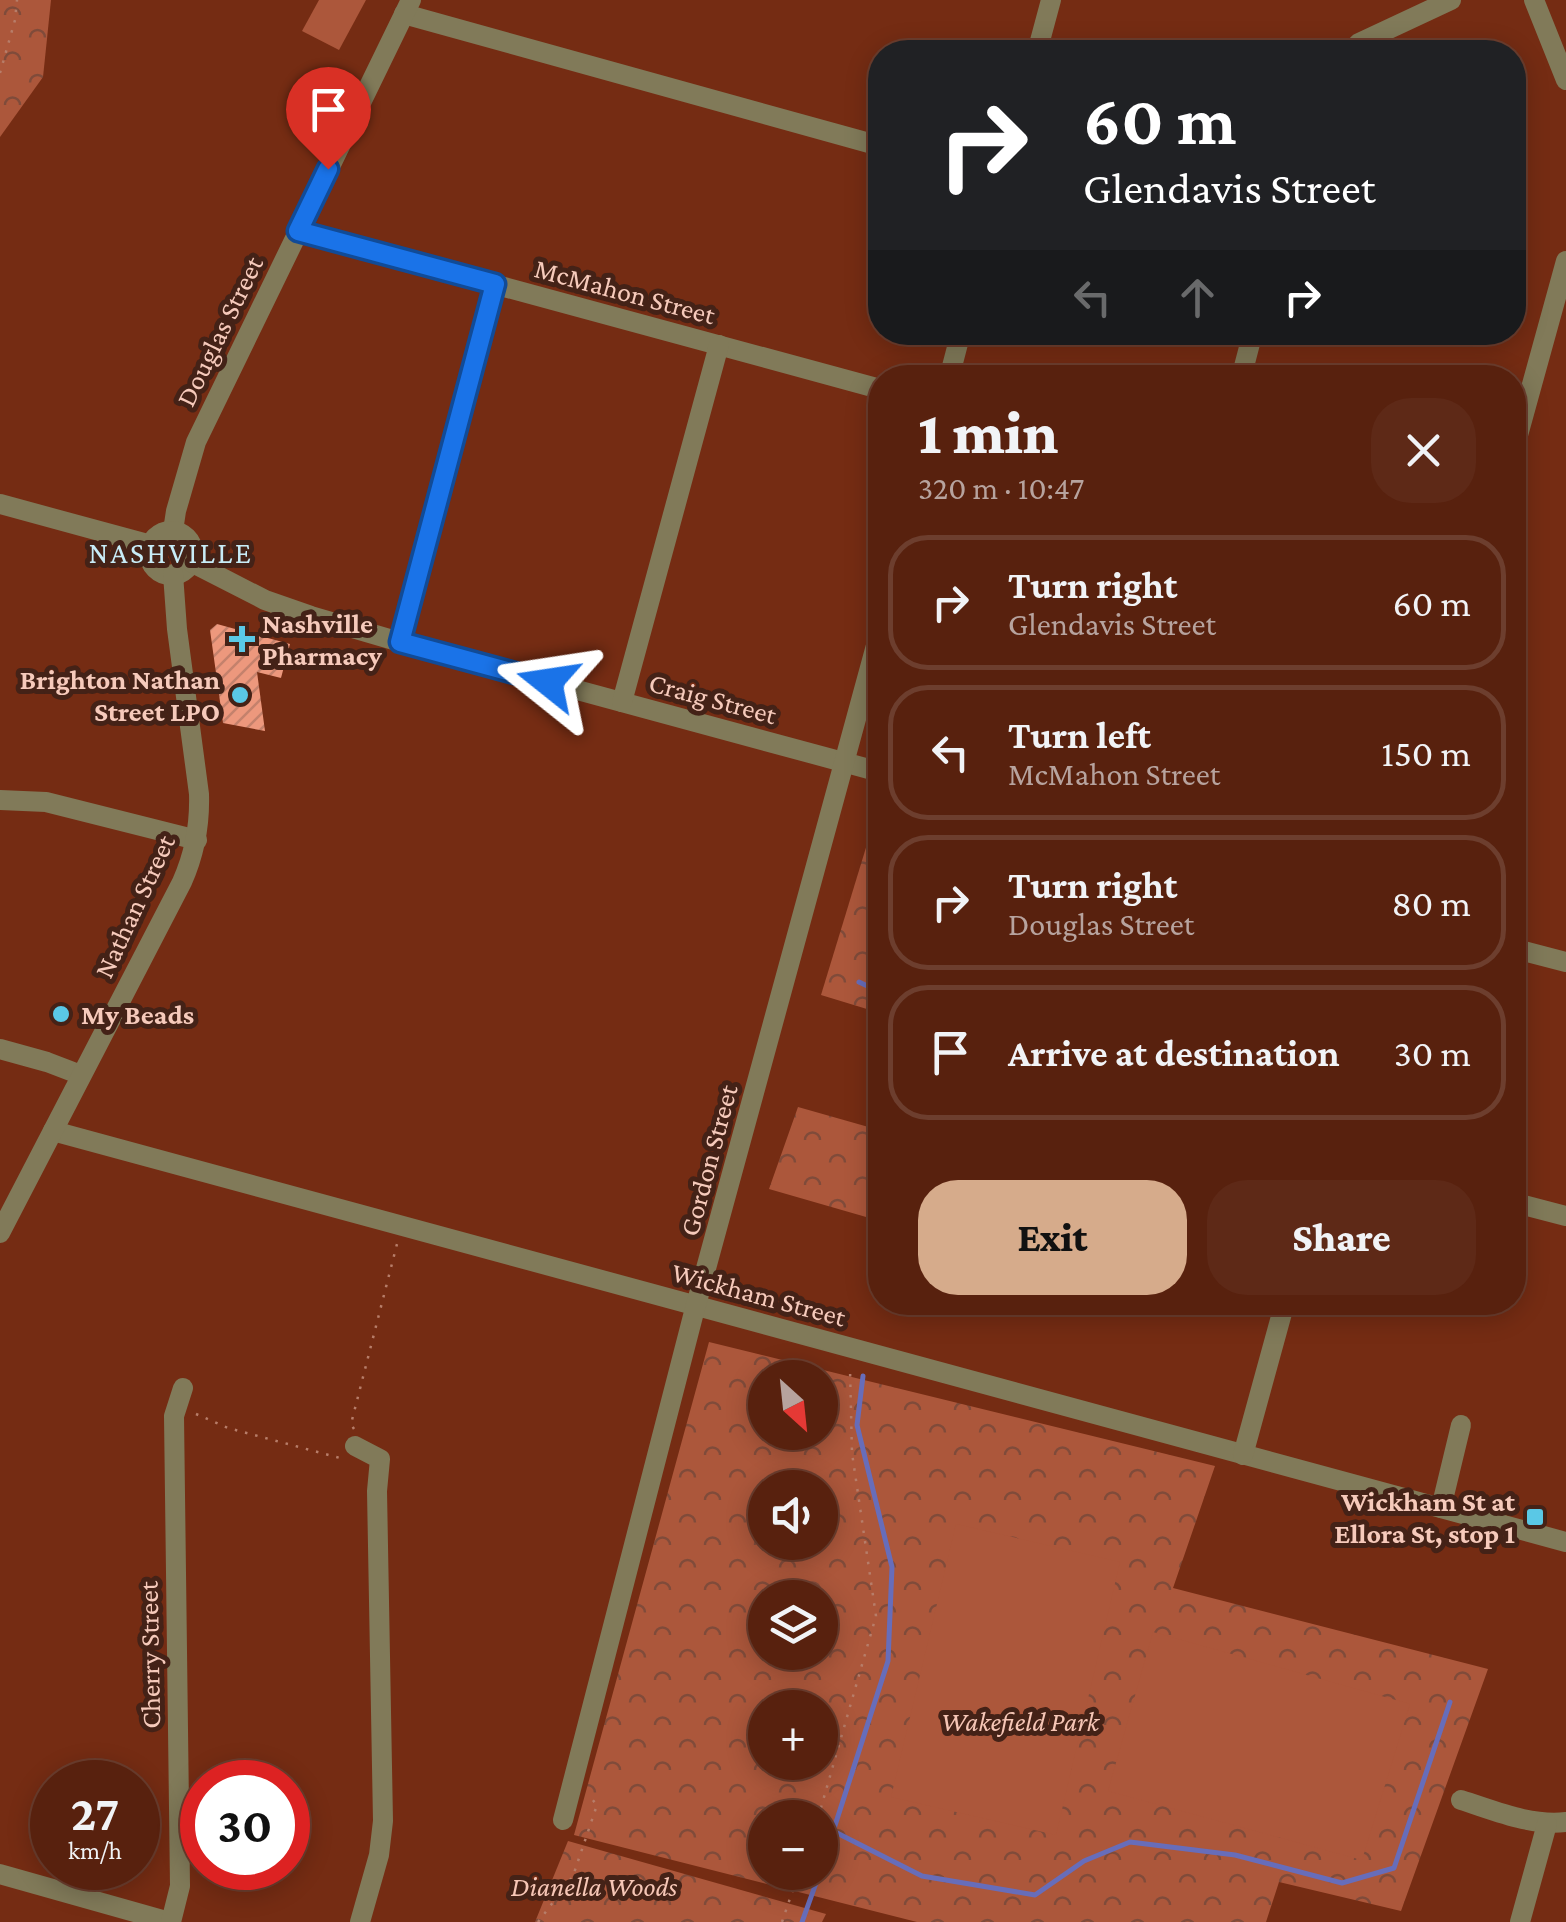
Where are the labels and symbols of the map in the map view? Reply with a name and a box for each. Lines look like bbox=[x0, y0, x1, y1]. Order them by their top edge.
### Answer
pin bbox=[286, 67, 371, 170]
street label: Douglas Street bbox=[170, 250, 269, 411]
street label: McMahon Street bbox=[531, 252, 719, 331]
district label: NASHVILLE bbox=[88, 536, 254, 569]
place label: Nashville Pharmacy bbox=[262, 608, 382, 671]
marker: Nashville Pharmacy bbox=[231, 628, 253, 650]
position arrow bbox=[496, 630, 600, 734]
place label: Brighton Nathan Street LPO bbox=[20, 664, 220, 727]
street label: Craig Street bbox=[646, 667, 781, 731]
marker: Brighton Nathan Street LPO bbox=[229, 684, 251, 706]
street label: Nathan Street bbox=[88, 829, 181, 983]
place label: My Beads bbox=[81, 999, 194, 1030]
marker: My Beads bbox=[50, 1003, 72, 1025]
street label: Gordon Street bbox=[673, 1080, 744, 1239]
street label: Wickham Street bbox=[668, 1256, 850, 1333]
north arrow bbox=[748, 1360, 838, 1450]
place label: Wickham St at Ellora St, stop 1 bbox=[1334, 1486, 1516, 1549]
marker: Wickham St at Ellora St, stop 1 bbox=[1524, 1506, 1546, 1528]
street label: Cherry Street bbox=[133, 1580, 166, 1729]
park label: Wakefield Park bbox=[941, 1706, 1101, 1737]
speed limit sign: 30 bbox=[180, 1760, 310, 1890]
park label: Dianella Woods bbox=[511, 1871, 678, 1902]

